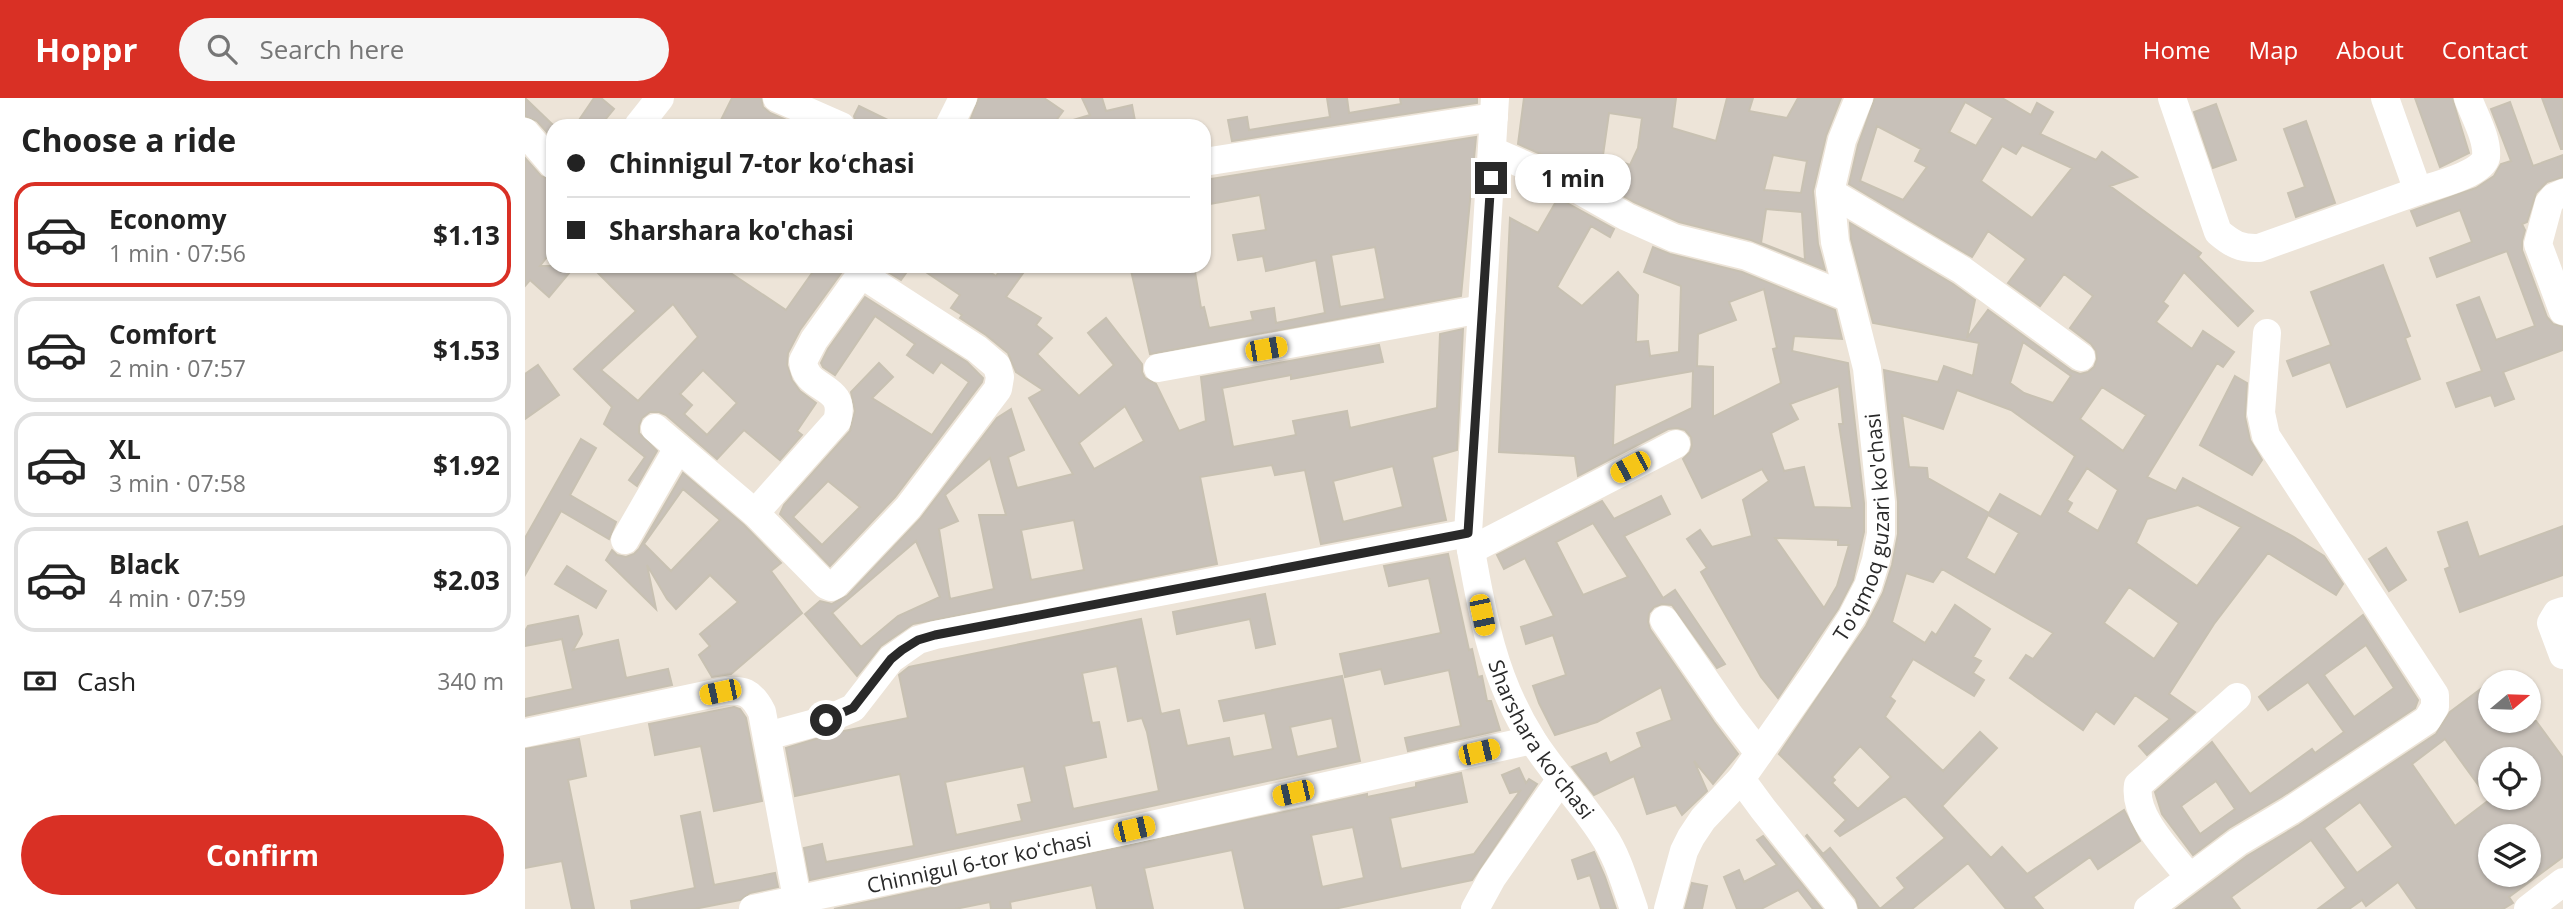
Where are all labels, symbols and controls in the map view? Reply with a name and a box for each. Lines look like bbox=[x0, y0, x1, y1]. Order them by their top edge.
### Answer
search box bbox=[179, 18, 669, 81]
text: Hoppr bbox=[35, 27, 137, 72]
icon: search bbox=[203, 30, 241, 68]
text: Search here bbox=[259, 31, 404, 67]
text: Home bbox=[2143, 33, 2211, 66]
text: Map bbox=[2249, 33, 2298, 66]
text: About bbox=[2336, 33, 2404, 66]
text: Contact bbox=[2442, 33, 2528, 66]
text: Choose a ride bbox=[21, 118, 236, 161]
text: Chinnigul 7-tor koʻchasi bbox=[609, 145, 915, 181]
callout: 1 min bbox=[1515, 154, 1631, 202]
route end bbox=[1475, 162, 1507, 194]
text: 1 min bbox=[1541, 162, 1605, 194]
text: Economy bbox=[109, 201, 227, 237]
icon: car bbox=[25, 203, 88, 266]
text: Sharshara ko'chasi bbox=[609, 212, 854, 248]
text: $1.13 bbox=[433, 217, 500, 253]
text: 1 min · 07:56 bbox=[109, 237, 246, 269]
text: Comfort bbox=[109, 316, 216, 352]
icon: car bbox=[25, 318, 88, 381]
text: $1.53 bbox=[433, 332, 500, 368]
car bbox=[1244, 335, 1289, 363]
text: 2 min · 07:57 bbox=[109, 352, 246, 384]
street label: To'qmoq guzari ko'chasi bbox=[1826, 412, 1895, 646]
text: XL bbox=[109, 431, 141, 467]
icon: car bbox=[25, 433, 88, 496]
text: $1.92 bbox=[433, 447, 500, 483]
car bbox=[1607, 448, 1654, 486]
text: 3 min · 07:58 bbox=[109, 467, 246, 499]
text: Black bbox=[109, 546, 180, 582]
icon: car bbox=[25, 548, 88, 611]
text: $2.03 bbox=[433, 562, 500, 598]
text: 4 min · 07:59 bbox=[109, 582, 246, 614]
car bbox=[1468, 592, 1497, 638]
street label: Sharshara ko'chasi bbox=[1482, 656, 1601, 824]
icon: cash bbox=[21, 662, 59, 700]
text: Cash bbox=[77, 663, 136, 699]
text: 340 m bbox=[437, 665, 504, 697]
north arrow bbox=[2478, 670, 2541, 733]
map controls bbox=[2478, 670, 2541, 887]
car bbox=[698, 677, 743, 707]
route start bbox=[810, 704, 842, 736]
car bbox=[1457, 737, 1502, 767]
button: locate bbox=[2478, 747, 2541, 810]
car bbox=[1271, 778, 1316, 808]
car bbox=[1112, 814, 1157, 844]
button: Confirm bbox=[21, 815, 504, 895]
button: layers bbox=[2478, 824, 2541, 887]
street label: Chinnigul 6-tor koʻchasi bbox=[864, 825, 1094, 899]

